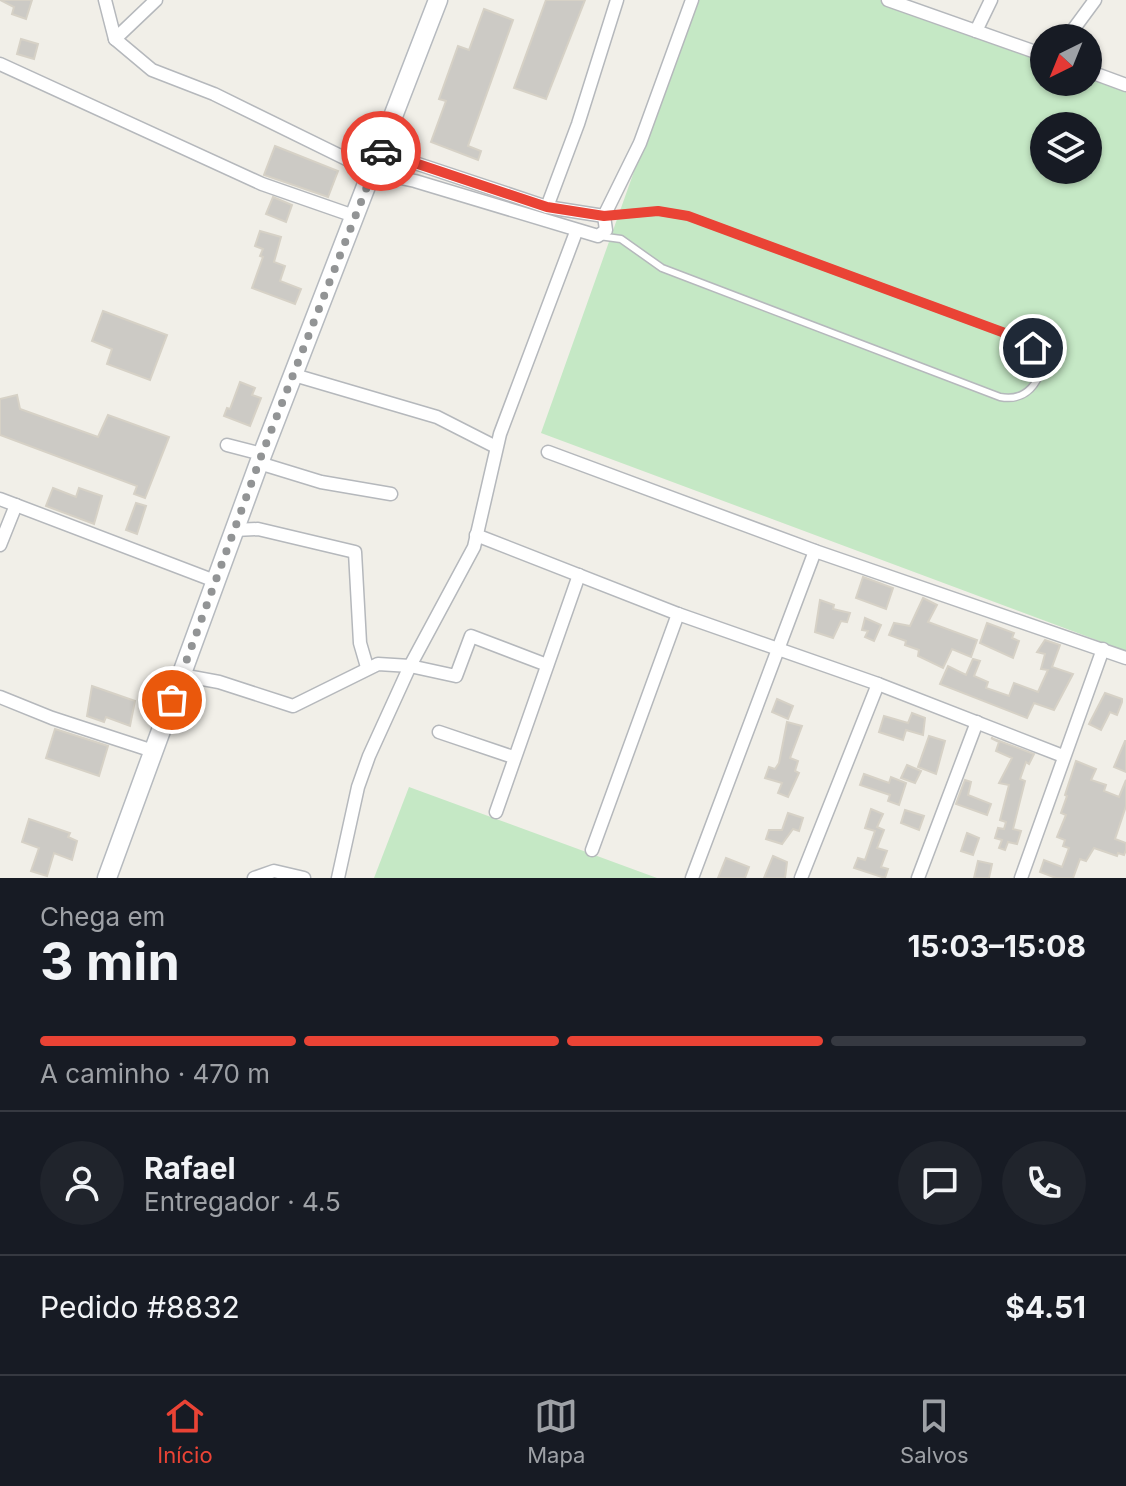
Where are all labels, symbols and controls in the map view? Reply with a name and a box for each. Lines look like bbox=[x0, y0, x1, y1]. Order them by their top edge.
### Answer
north arrow bbox=[1030, 24, 1102, 96]
map controls bbox=[1030, 24, 1102, 184]
courier bbox=[341, 111, 421, 191]
button: layers bbox=[1030, 112, 1102, 184]
icon: car bbox=[359, 129, 403, 173]
pin bbox=[999, 314, 1067, 382]
icon: home bbox=[1011, 326, 1055, 370]
pin bbox=[138, 666, 206, 734]
icon: bag bbox=[150, 678, 194, 722]
text: Chega em bbox=[40, 901, 165, 932]
text: 15:03–15:08 bbox=[907, 928, 1086, 964]
text: 3 min bbox=[40, 930, 180, 993]
text: A caminho · 470 m bbox=[40, 1058, 270, 1089]
button: person bbox=[40, 1141, 124, 1225]
button: chat bbox=[898, 1141, 982, 1225]
button: phone bbox=[1002, 1141, 1086, 1225]
text: Rafael bbox=[144, 1150, 236, 1186]
text: Entregador · 4.5 bbox=[144, 1186, 341, 1217]
text: Pedido #8832 bbox=[40, 1289, 240, 1325]
text: $4.51 bbox=[1005, 1289, 1086, 1325]
tab: Início bbox=[157, 1394, 213, 1468]
tab: Mapa bbox=[527, 1394, 585, 1468]
tab: Salvos bbox=[900, 1394, 969, 1468]

